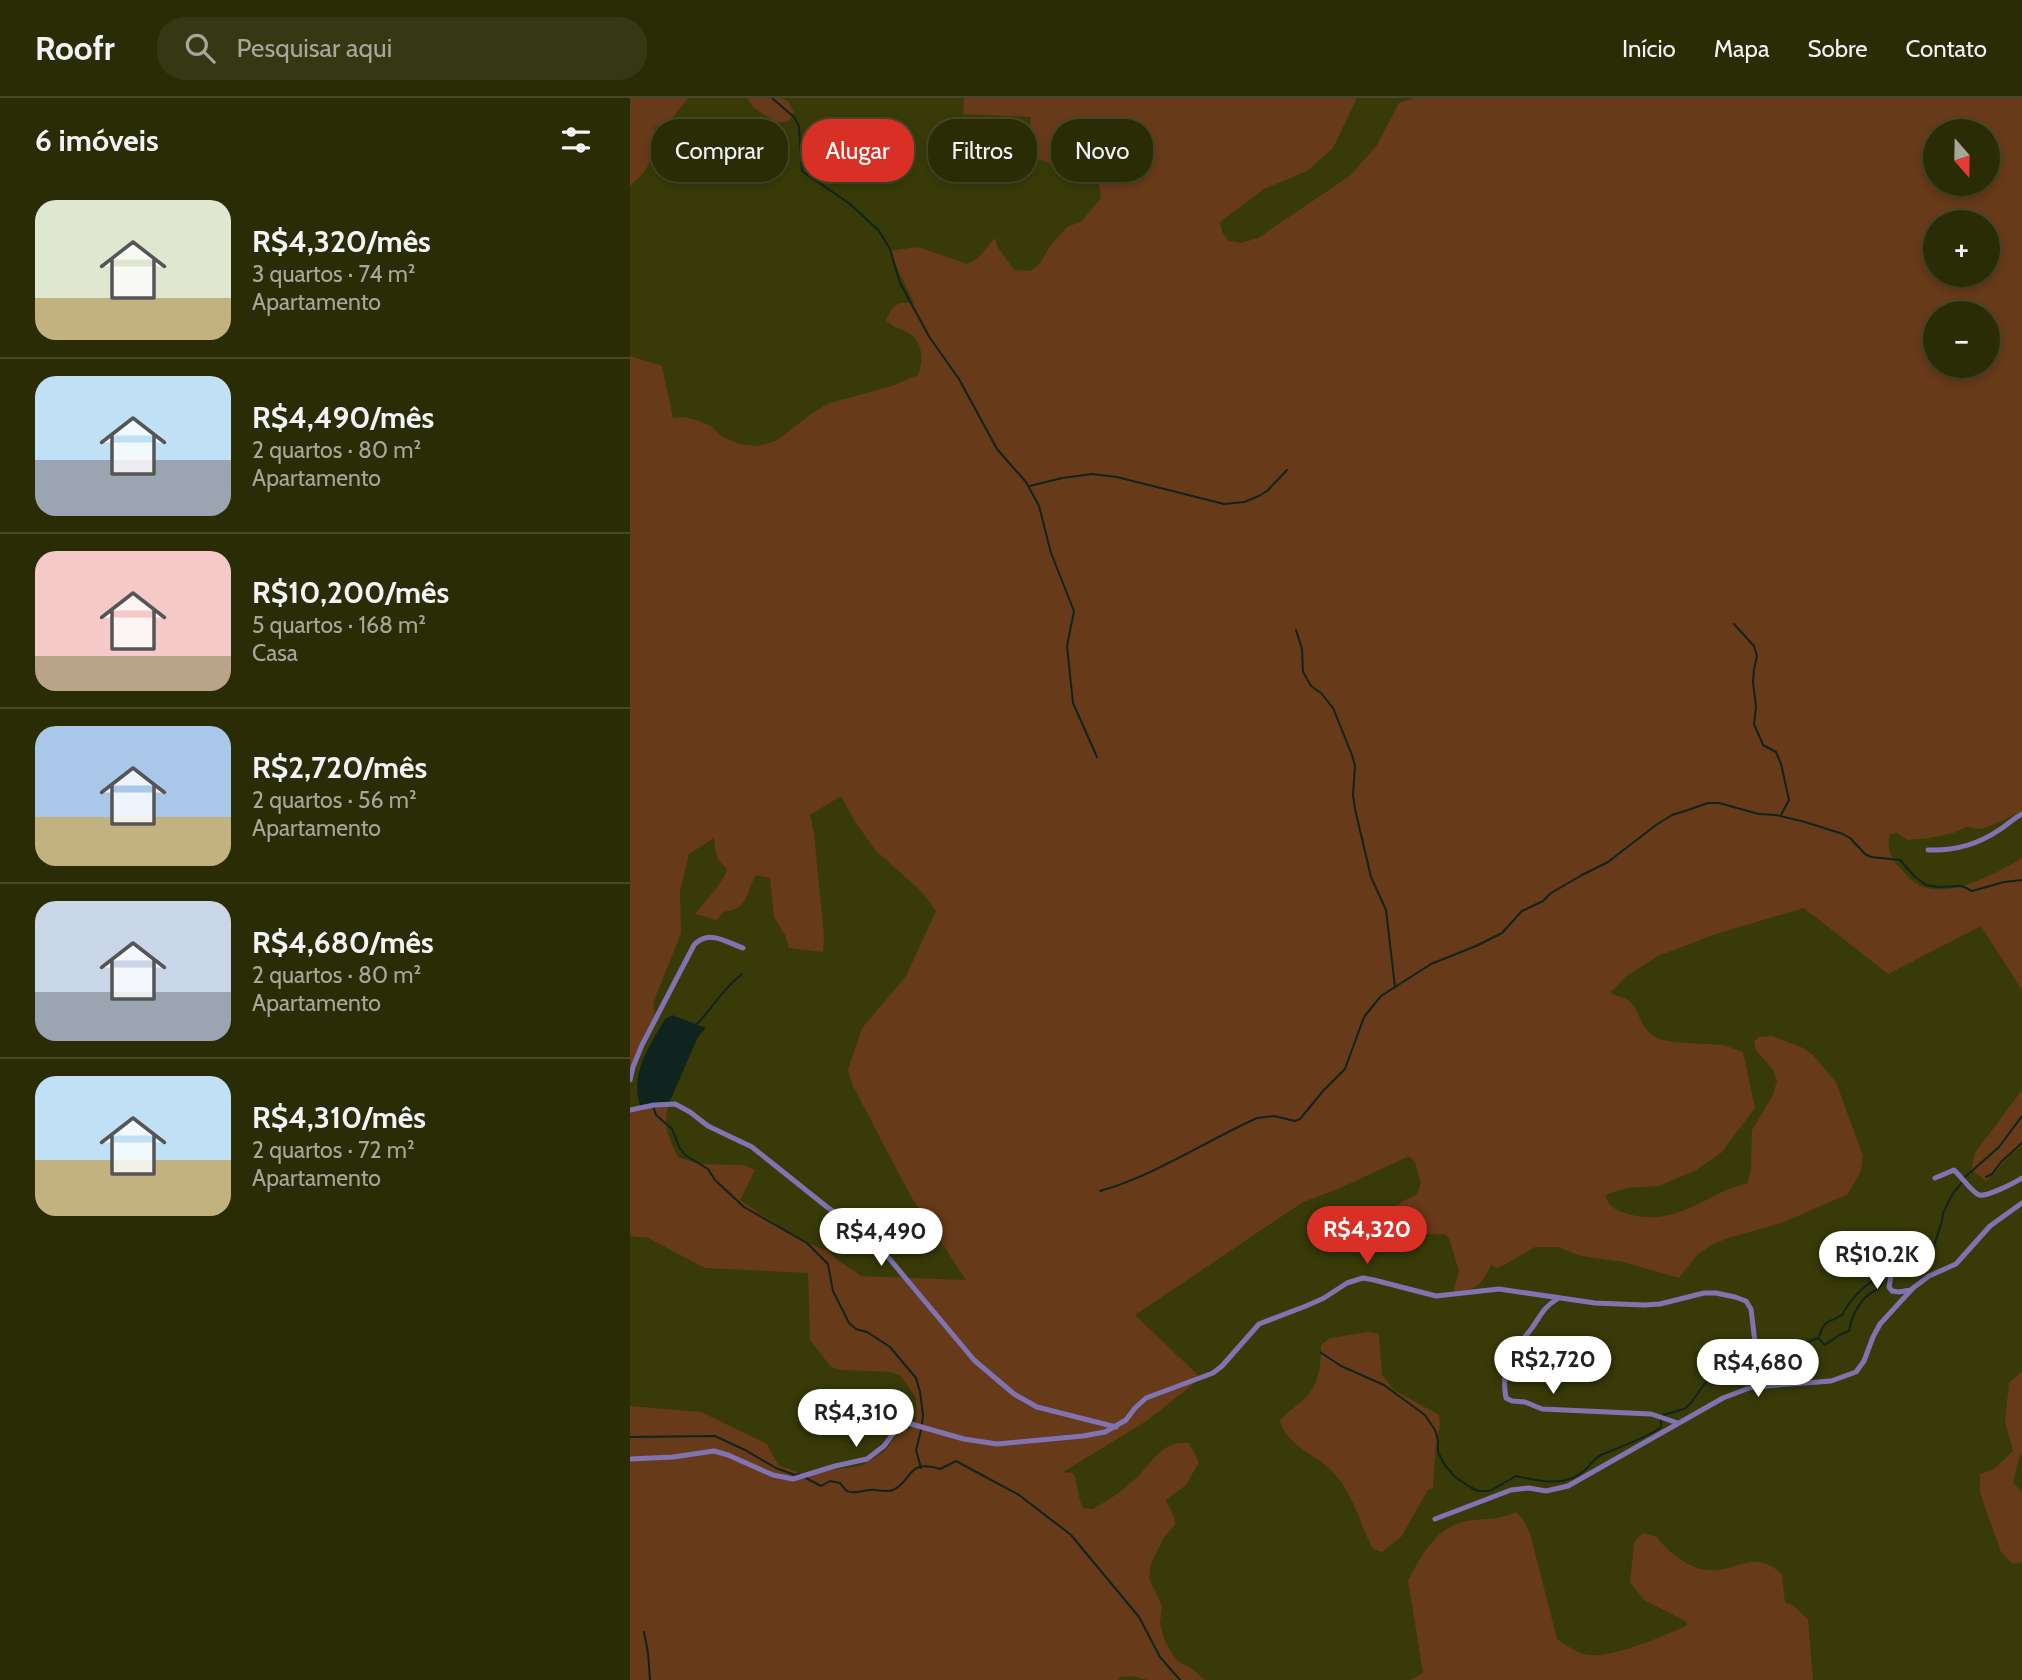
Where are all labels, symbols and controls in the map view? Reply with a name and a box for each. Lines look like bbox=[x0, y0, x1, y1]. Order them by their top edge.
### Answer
search box bbox=[157, 17, 647, 80]
text: Roofr bbox=[35, 28, 115, 68]
icon: search bbox=[181, 29, 219, 67]
text: Pesquisar aqui bbox=[237, 32, 392, 64]
text: Início bbox=[1622, 34, 1676, 63]
text: Mapa bbox=[1714, 34, 1769, 63]
text: Sobre bbox=[1807, 34, 1868, 63]
text: Contato bbox=[1906, 34, 1987, 63]
chip: Comprar bbox=[651, 119, 788, 182]
chip: Alugar bbox=[802, 119, 914, 182]
chip: Filtros bbox=[928, 119, 1037, 182]
chip: Novo bbox=[1051, 119, 1153, 182]
north arrow bbox=[1923, 119, 2000, 196]
map controls bbox=[1923, 119, 2000, 378]
icon: filters bbox=[557, 121, 595, 159]
text: 6 imóveis bbox=[35, 122, 159, 159]
button: + bbox=[1923, 210, 2000, 287]
text: R$4,320/mês bbox=[252, 223, 431, 260]
icon: home bbox=[91, 228, 175, 312]
text: 3 quartos · 74 m² bbox=[252, 260, 415, 288]
text: Apartamento bbox=[252, 288, 381, 316]
button: − bbox=[1923, 301, 2000, 378]
text: R$4,490/mês bbox=[252, 399, 434, 436]
icon: home bbox=[91, 404, 175, 488]
text: 2 quartos · 80 m² bbox=[252, 436, 421, 464]
text: Apartamento bbox=[252, 464, 381, 492]
text: R$10,200/mês bbox=[252, 574, 449, 611]
icon: home bbox=[91, 579, 175, 663]
text: 5 quartos · 168 m² bbox=[252, 611, 426, 639]
text: Casa bbox=[252, 639, 298, 667]
text: R$2,720/mês bbox=[252, 749, 427, 786]
icon: home bbox=[91, 754, 175, 838]
text: 2 quartos · 56 m² bbox=[252, 786, 417, 814]
text: Apartamento bbox=[252, 814, 381, 842]
text: R$4,680/mês bbox=[252, 924, 434, 961]
icon: home bbox=[91, 929, 175, 1013]
text: 2 quartos · 80 m² bbox=[252, 961, 421, 989]
text: Apartamento bbox=[252, 989, 381, 1017]
text: R$4,310/mês bbox=[252, 1099, 426, 1136]
icon: home bbox=[91, 1104, 175, 1188]
text: 2 quartos · 72 m² bbox=[252, 1136, 415, 1164]
text: Apartamento bbox=[252, 1164, 381, 1192]
pin: R$4,320 bbox=[1302, 1206, 1432, 1266]
pin: R$4,490 bbox=[816, 1208, 946, 1268]
text: R$4,320 bbox=[1323, 1215, 1411, 1243]
text: R$4,490 bbox=[836, 1217, 926, 1245]
pin: R$10.2K bbox=[1812, 1232, 1942, 1291]
text: R$10.2K bbox=[1835, 1240, 1919, 1268]
pin: R$2,720 bbox=[1488, 1336, 1618, 1396]
pin: R$4,680 bbox=[1693, 1340, 1823, 1399]
text: R$2,720 bbox=[1510, 1345, 1596, 1373]
text: R$4,680 bbox=[1713, 1348, 1803, 1376]
pin: R$4,310 bbox=[791, 1390, 921, 1449]
text: R$4,310 bbox=[814, 1398, 898, 1426]

